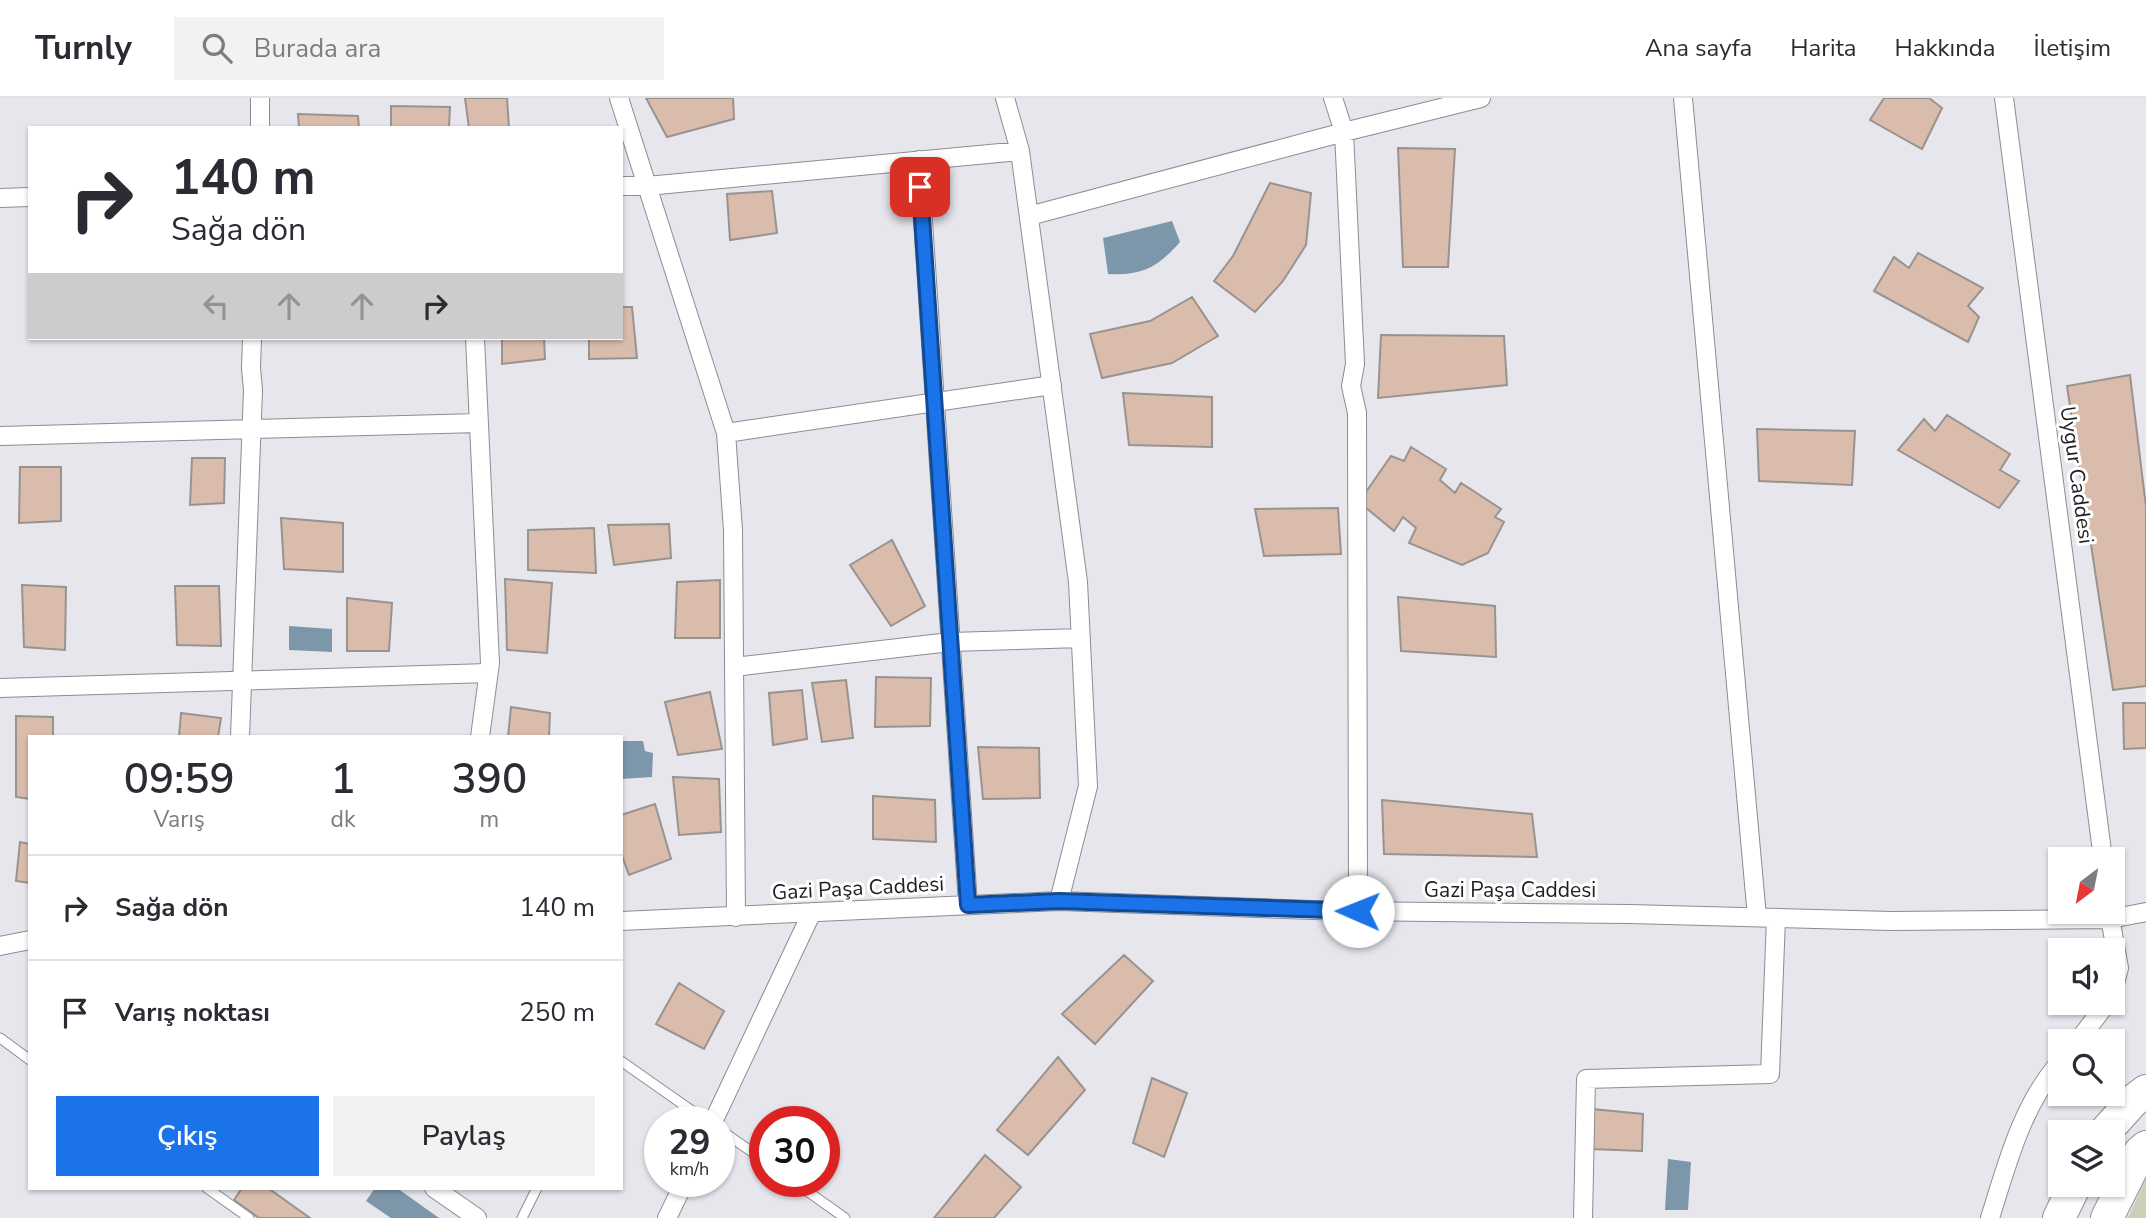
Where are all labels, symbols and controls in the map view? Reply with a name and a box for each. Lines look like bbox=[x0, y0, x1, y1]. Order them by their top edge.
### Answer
search box bbox=[174, 17, 664, 80]
text: Turnly bbox=[35, 26, 132, 71]
icon: search bbox=[198, 29, 236, 67]
text: Burada ara bbox=[254, 31, 381, 66]
text: Ana sayfa bbox=[1645, 32, 1752, 64]
text: Harita bbox=[1790, 32, 1857, 64]
text: Hakkında bbox=[1895, 32, 1995, 64]
text: İletişim bbox=[2033, 32, 2111, 64]
text: 140 m bbox=[171, 144, 315, 211]
icon: right bbox=[56, 154, 147, 245]
pin bbox=[890, 157, 950, 217]
icon: arrive bbox=[901, 168, 939, 206]
text: Sağa dön bbox=[171, 208, 306, 251]
icon: left bbox=[197, 287, 235, 325]
icon: ahead bbox=[270, 287, 308, 325]
icon: ahead bbox=[343, 287, 381, 325]
icon: right bbox=[416, 287, 454, 325]
street label: Uygur Caddesi bbox=[2053, 404, 2101, 546]
text: 09:59 bbox=[124, 751, 235, 808]
text: 1 bbox=[330, 751, 356, 808]
text: 390 bbox=[452, 751, 527, 808]
text: Varış bbox=[154, 804, 205, 835]
text: dk bbox=[331, 804, 356, 835]
text: m bbox=[479, 804, 499, 835]
north arrow bbox=[2048, 847, 2124, 924]
map controls bbox=[2048, 847, 2125, 1197]
street label: Gazi Paşa Caddesi bbox=[771, 870, 945, 906]
position arrow bbox=[1321, 874, 1395, 948]
street label: Gazi Paşa Caddesi bbox=[1424, 876, 1596, 904]
icon: right bbox=[56, 889, 94, 927]
text: Sağa dön bbox=[115, 890, 228, 925]
text: 140 m bbox=[519, 890, 595, 925]
button: sound bbox=[2048, 938, 2125, 1015]
icon: arrive bbox=[56, 994, 94, 1032]
text: Varış noktası bbox=[115, 995, 270, 1030]
text: 250 m bbox=[519, 995, 595, 1030]
button: search bbox=[2048, 1029, 2125, 1106]
button: Çıkış bbox=[56, 1096, 319, 1176]
button: Paylaş bbox=[333, 1096, 595, 1176]
speed limit sign: 30 bbox=[749, 1106, 840, 1197]
text: 29 bbox=[668, 1119, 711, 1166]
button: layers bbox=[2048, 1120, 2125, 1197]
text: km/h bbox=[670, 1157, 709, 1181]

